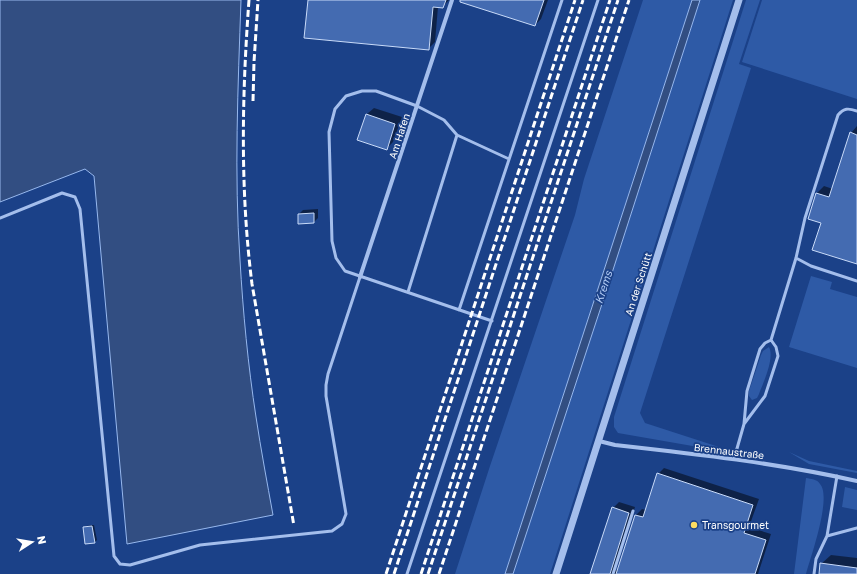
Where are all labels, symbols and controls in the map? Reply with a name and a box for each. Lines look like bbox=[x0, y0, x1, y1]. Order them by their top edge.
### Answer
street label: Am Hafen bbox=[386, 112, 412, 160]
street label: An der Schütt bbox=[622, 251, 654, 317]
water label: Krems bbox=[592, 268, 615, 305]
street label: Brennaustraße bbox=[693, 441, 765, 461]
place label: Transgourmet bbox=[702, 519, 769, 531]
marker: Transgourmet bbox=[689, 520, 699, 530]
north arrow bbox=[12, 522, 52, 562]
text: N bbox=[35, 534, 49, 545]

